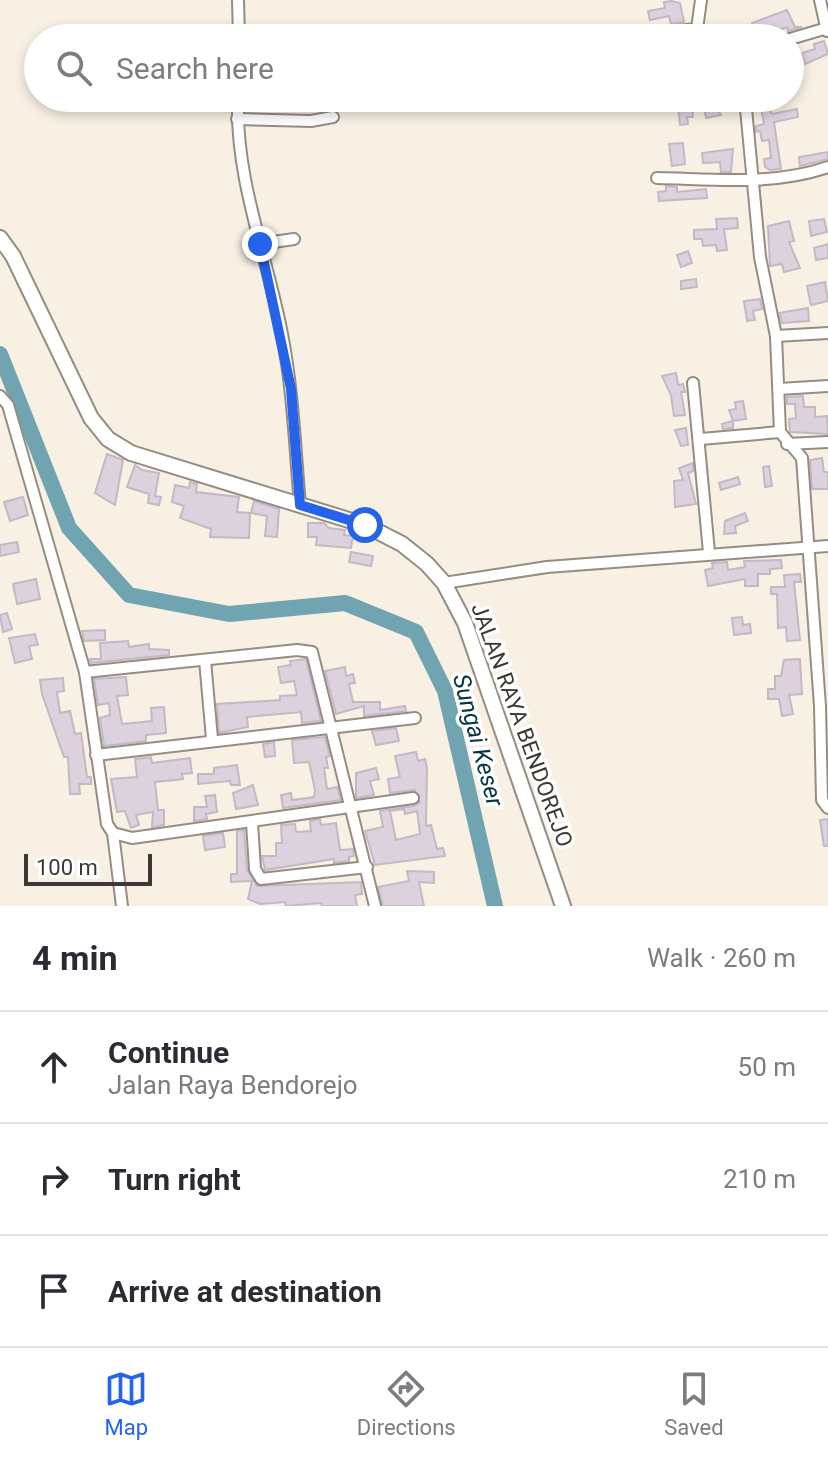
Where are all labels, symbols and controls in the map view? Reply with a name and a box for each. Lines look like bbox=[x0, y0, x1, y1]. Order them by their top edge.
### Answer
search box bbox=[24, 24, 804, 112]
icon: search bbox=[52, 46, 96, 90]
text: Search here bbox=[116, 51, 274, 86]
route end bbox=[242, 226, 278, 262]
route start bbox=[347, 507, 383, 543]
street label: JALAN RAYA BENDOREJO bbox=[466, 600, 578, 850]
water label: Sungai Keser bbox=[447, 671, 509, 810]
scale bar bbox=[24, 850, 152, 886]
text: 100 m bbox=[36, 855, 98, 880]
text: 4 min bbox=[32, 938, 117, 978]
text: Walk · 260 m bbox=[647, 943, 796, 973]
text: Continue bbox=[108, 1035, 229, 1070]
icon: ahead bbox=[32, 1045, 76, 1089]
text: 50 m bbox=[738, 1052, 796, 1082]
text: Jalan Raya Bendorejo bbox=[108, 1070, 358, 1100]
icon: right bbox=[32, 1157, 76, 1201]
text: Turn right bbox=[108, 1162, 241, 1197]
text: 210 m bbox=[723, 1164, 796, 1194]
icon: arrive bbox=[32, 1269, 76, 1313]
text: Arrive at destination bbox=[108, 1274, 382, 1309]
tab: Map bbox=[104, 1367, 148, 1440]
tab: Directions bbox=[357, 1367, 456, 1440]
tab: Saved bbox=[664, 1367, 724, 1440]

